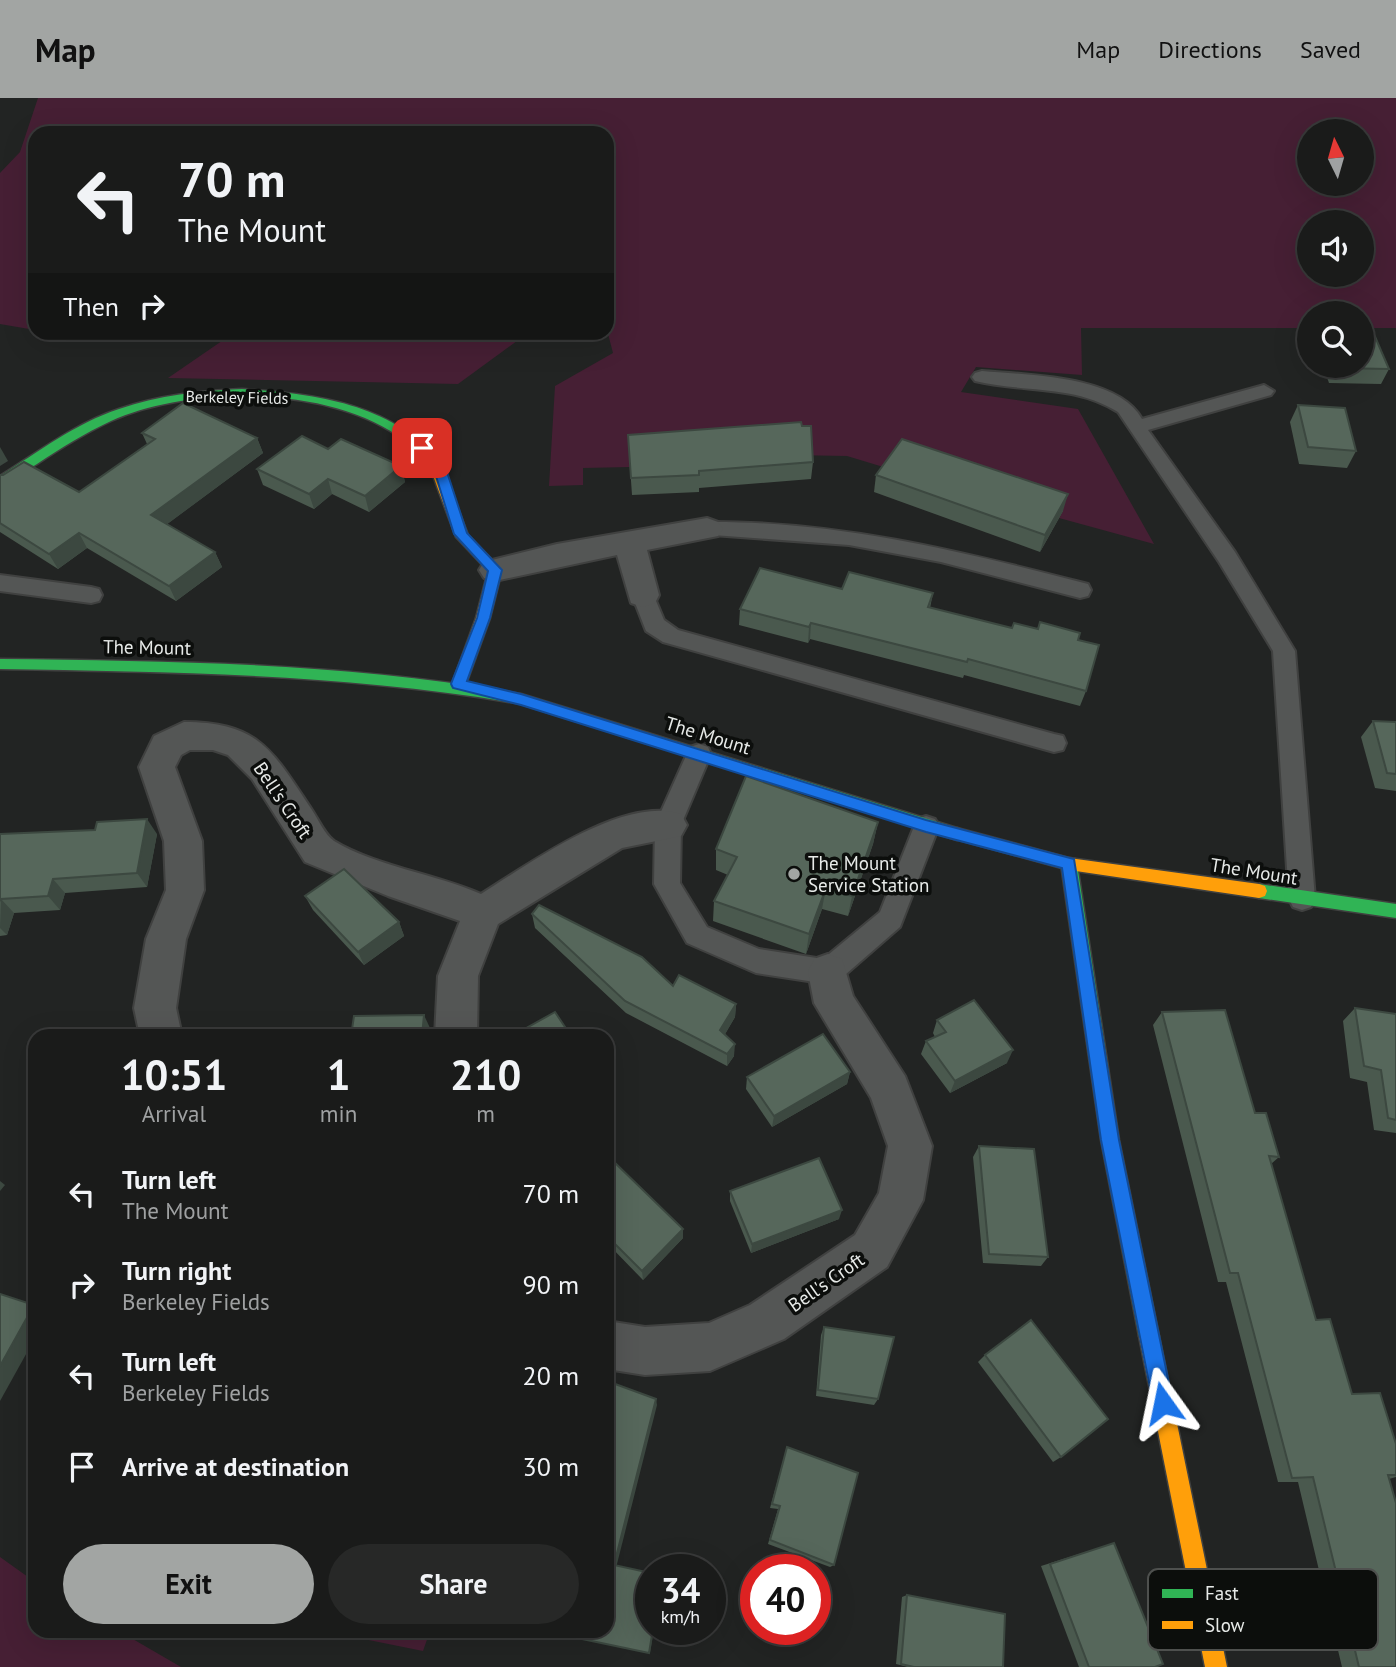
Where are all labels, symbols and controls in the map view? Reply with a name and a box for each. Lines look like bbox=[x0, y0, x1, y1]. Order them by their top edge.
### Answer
text: Map bbox=[35, 28, 96, 71]
text: Map bbox=[1076, 34, 1120, 65]
text: Directions bbox=[1158, 34, 1262, 65]
text: Saved bbox=[1300, 34, 1361, 65]
north arrow bbox=[1297, 119, 1374, 196]
map controls bbox=[1297, 119, 1374, 378]
text: 70 m bbox=[178, 147, 285, 211]
icon: left bbox=[63, 154, 154, 245]
text: The Mount bbox=[178, 209, 326, 251]
button: sound bbox=[1297, 210, 1374, 287]
icon: right bbox=[133, 287, 171, 325]
text: Then bbox=[63, 290, 119, 323]
button: search bbox=[1297, 301, 1374, 378]
street label: Berkeley Fields bbox=[185, 386, 289, 408]
pin bbox=[392, 418, 452, 478]
icon: arrive bbox=[403, 429, 441, 467]
street label: The Mount bbox=[103, 634, 192, 660]
street label: The Mount bbox=[662, 711, 754, 759]
street label: Bell's Croft bbox=[249, 757, 318, 843]
place label: The Mount Service Station bbox=[808, 851, 929, 897]
street label: The Mount bbox=[1209, 852, 1300, 890]
marker: The Mount Service Station bbox=[786, 866, 802, 882]
text: 10:51 bbox=[121, 1047, 227, 1102]
text: 1 bbox=[327, 1047, 350, 1102]
text: 210 bbox=[450, 1047, 521, 1102]
text: Arrival bbox=[142, 1099, 206, 1128]
text: min bbox=[320, 1099, 357, 1128]
text: m bbox=[476, 1099, 495, 1128]
text: Turn left bbox=[122, 1163, 216, 1196]
icon: left bbox=[63, 1175, 101, 1213]
text: 70 m bbox=[523, 1177, 579, 1210]
text: The Mount bbox=[122, 1196, 228, 1225]
street label: Bell's Croft bbox=[783, 1247, 869, 1317]
text: Turn right bbox=[122, 1254, 231, 1287]
icon: right bbox=[63, 1266, 101, 1304]
text: 90 m bbox=[523, 1268, 579, 1301]
text: Berkeley Fields bbox=[122, 1287, 270, 1316]
text: Turn left bbox=[122, 1345, 216, 1378]
icon: left bbox=[63, 1357, 101, 1395]
text: 20 m bbox=[523, 1359, 579, 1392]
position arrow bbox=[1126, 1366, 1200, 1440]
text: Berkeley Fields bbox=[122, 1378, 270, 1407]
icon: arrive bbox=[63, 1448, 101, 1486]
text: Arrive at destination bbox=[122, 1450, 349, 1483]
text: 30 m bbox=[523, 1450, 579, 1483]
button: Exit bbox=[63, 1544, 314, 1624]
button: Share bbox=[328, 1544, 579, 1624]
speed limit sign: 40 bbox=[740, 1554, 831, 1645]
text: 34 bbox=[661, 1567, 700, 1613]
legend bbox=[1148, 1569, 1378, 1650]
text: Fast bbox=[1205, 1581, 1239, 1605]
text: km/h bbox=[661, 1605, 700, 1628]
text: Slow bbox=[1205, 1613, 1245, 1637]

